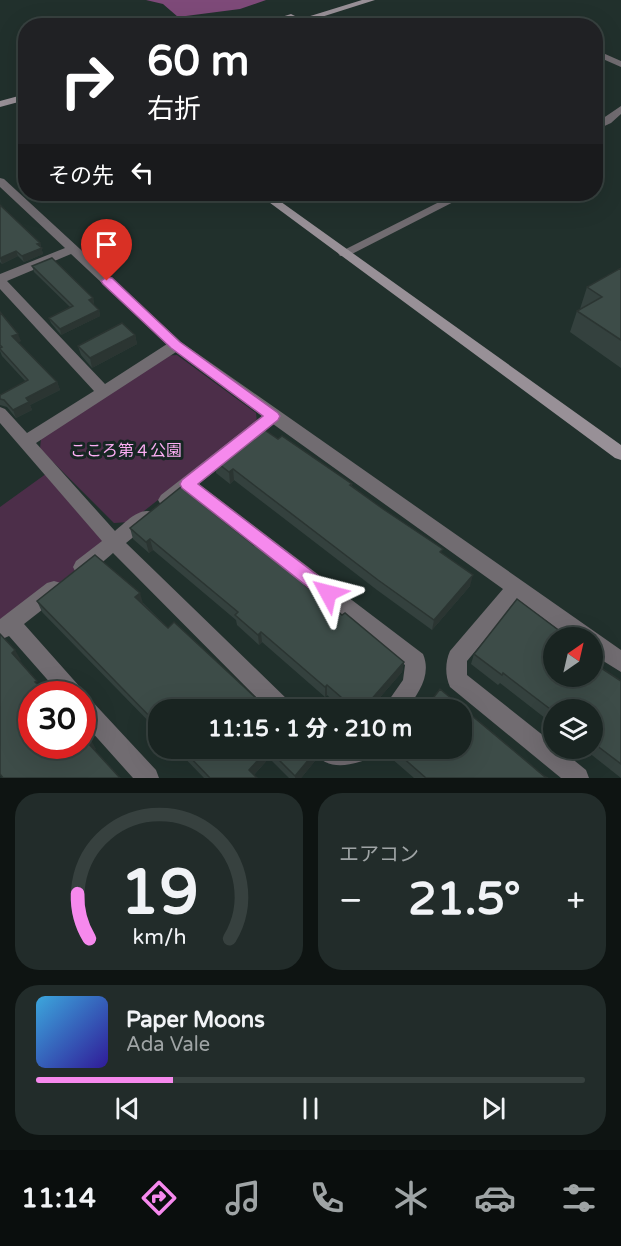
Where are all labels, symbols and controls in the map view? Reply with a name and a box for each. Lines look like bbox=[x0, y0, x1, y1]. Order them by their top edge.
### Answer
text: 60 m bbox=[147, 36, 249, 87]
icon: right bbox=[48, 42, 126, 120]
text: 右折 bbox=[147, 93, 201, 126]
icon: left bbox=[126, 156, 159, 189]
text: その先 bbox=[48, 163, 114, 189]
pin bbox=[81, 219, 132, 281]
icon: arrive bbox=[90, 228, 123, 261]
park label: こころ第４公園 bbox=[70, 441, 182, 461]
position arrow bbox=[296, 561, 360, 625]
north arrow bbox=[543, 627, 603, 687]
map controls bbox=[543, 627, 603, 759]
speed limit sign: 30 bbox=[18, 681, 96, 759]
button: layers bbox=[543, 699, 603, 759]
text: 11:15 · 1 分 · 210 m bbox=[208, 716, 412, 742]
text: エアコン bbox=[339, 843, 419, 867]
text: 19 bbox=[120, 856, 198, 931]
text: 21.5° bbox=[408, 873, 521, 927]
text: − bbox=[339, 881, 363, 920]
text: + bbox=[566, 881, 585, 920]
text: km/h bbox=[132, 924, 186, 950]
text: Paper Moons bbox=[126, 1007, 265, 1033]
text: Ada Vale bbox=[126, 1033, 210, 1057]
icon: previous bbox=[111, 1092, 144, 1125]
icon: pause bbox=[294, 1092, 327, 1125]
icon: next bbox=[477, 1092, 510, 1125]
icon: directions bbox=[138, 1177, 180, 1219]
icon: music bbox=[222, 1177, 264, 1219]
icon: phone bbox=[306, 1177, 348, 1219]
icon: climate bbox=[390, 1177, 432, 1219]
icon: car bbox=[474, 1177, 516, 1219]
icon: filters bbox=[558, 1177, 600, 1219]
text: 11:14 bbox=[21, 1182, 96, 1215]

